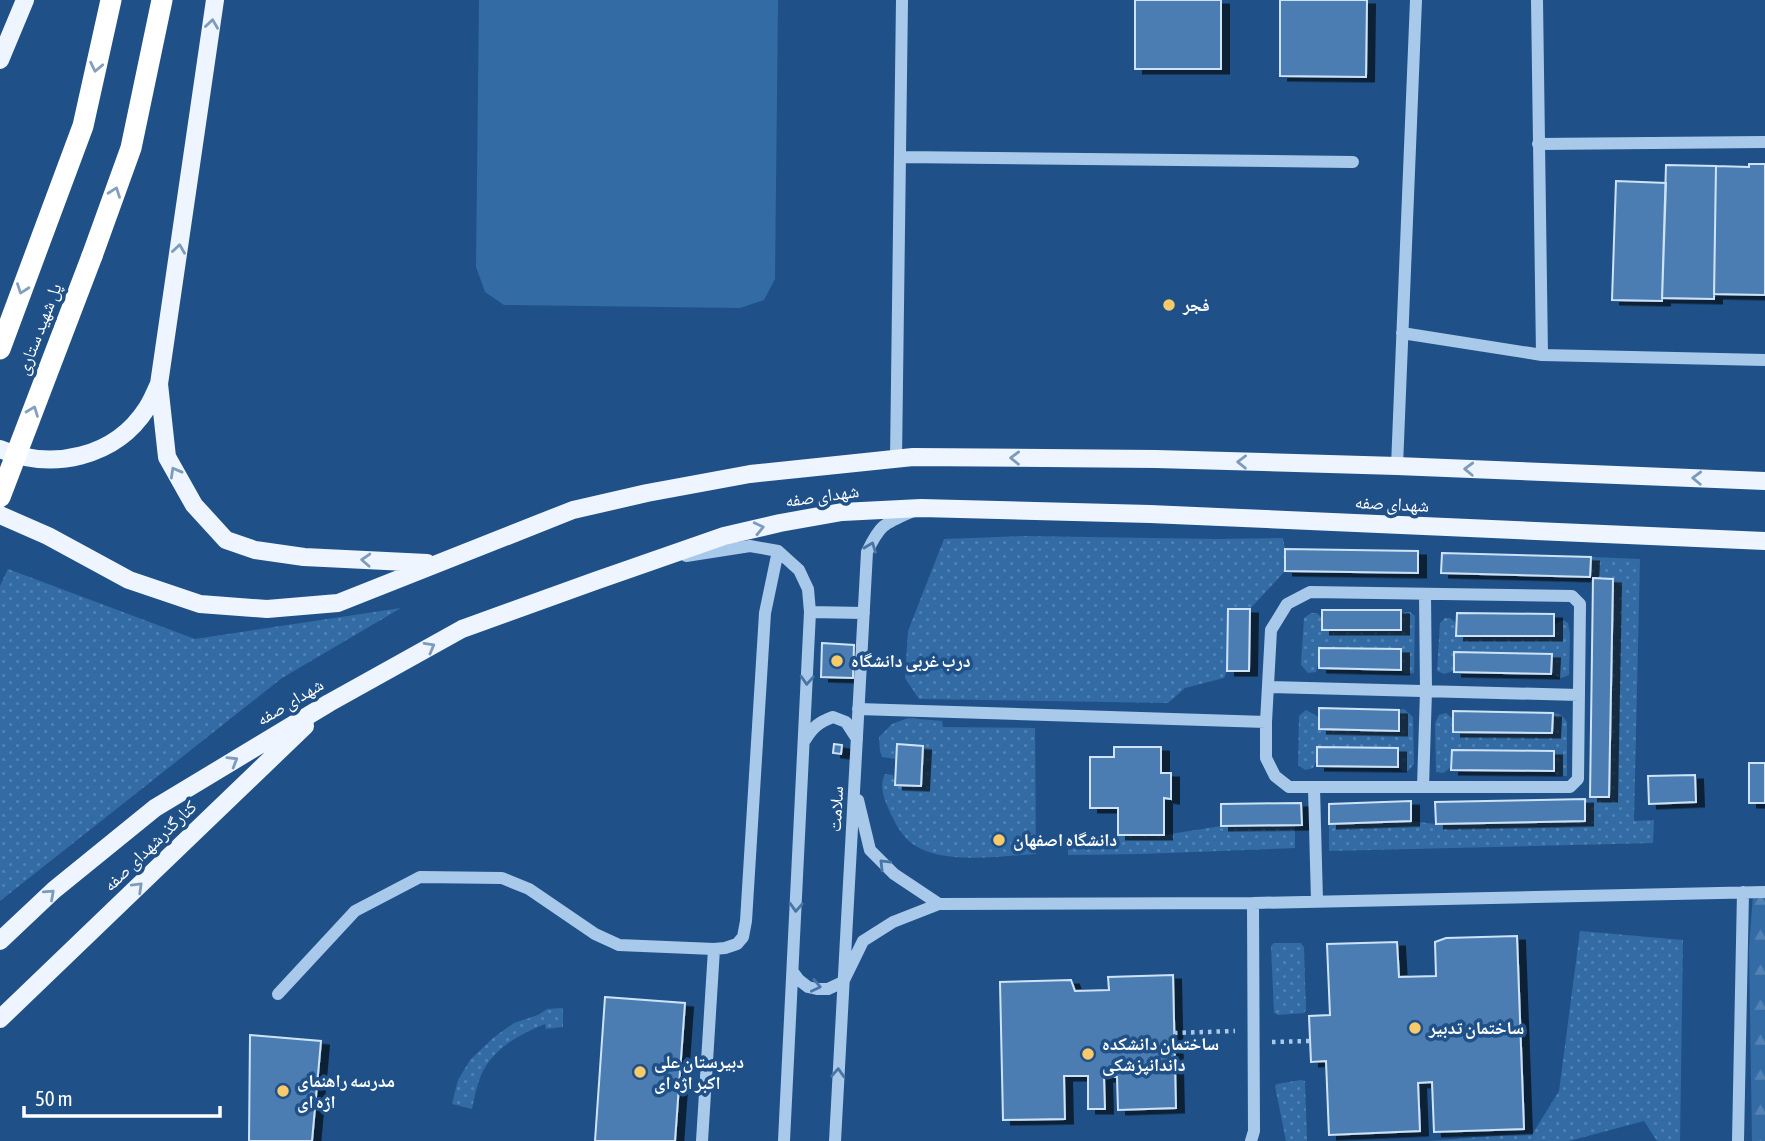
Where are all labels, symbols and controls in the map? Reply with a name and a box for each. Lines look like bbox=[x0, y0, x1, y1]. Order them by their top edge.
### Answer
one-way arrow bbox=[204, 18, 219, 30]
one-way arrow bbox=[90, 61, 105, 73]
one-way arrow bbox=[107, 187, 121, 199]
one-way arrow bbox=[172, 243, 187, 255]
street label: پل شهید ستاری bbox=[11, 280, 67, 378]
one-way arrow bbox=[16, 283, 30, 295]
place label: فجر bbox=[1182, 294, 1210, 315]
marker: فجر bbox=[1161, 297, 1177, 313]
one-way arrow bbox=[25, 405, 39, 417]
one-way arrow bbox=[1009, 450, 1019, 466]
one-way arrow bbox=[1236, 454, 1247, 469]
one-way arrow bbox=[1464, 461, 1475, 476]
one-way arrow bbox=[171, 467, 184, 480]
one-way arrow bbox=[1691, 470, 1702, 485]
street label: شهدای صفه bbox=[784, 480, 860, 512]
street label: شهدای صفه bbox=[1354, 491, 1430, 517]
one-way arrow bbox=[753, 522, 765, 536]
one-way arrow bbox=[862, 542, 876, 554]
one-way arrow bbox=[360, 553, 371, 568]
one-way arrow bbox=[423, 642, 436, 655]
place label: درب غربی دانشگاه bbox=[851, 650, 971, 672]
marker: درب غربی دانشگاه bbox=[829, 653, 845, 669]
street label: شهدای صفه bbox=[252, 673, 328, 731]
one-way arrow bbox=[799, 674, 814, 685]
one-way arrow bbox=[226, 756, 239, 769]
street label: سلامت bbox=[824, 786, 847, 832]
street label: کنارگذرشهدای صفه bbox=[99, 796, 202, 896]
place label: دانشگاه اصفهان bbox=[1013, 829, 1117, 851]
marker: دانشگاه اصفهان bbox=[991, 832, 1007, 848]
one-way arrow bbox=[879, 860, 892, 873]
one-way arrow bbox=[129, 882, 142, 895]
one-way arrow bbox=[42, 890, 55, 903]
one-way arrow bbox=[788, 902, 803, 913]
one-way arrow bbox=[809, 978, 821, 993]
place label: ساختمان تدبیر bbox=[1428, 1017, 1524, 1039]
marker: ساختمان تدبیر bbox=[1407, 1020, 1423, 1036]
place label: ساختمان دانشکده داندانپزشکی bbox=[1102, 1033, 1219, 1076]
marker: ساختمان دانشکده داندانپزشکی bbox=[1080, 1046, 1096, 1062]
place label: دبیرستان علی اکبر اژه ای bbox=[654, 1051, 744, 1094]
marker: دبیرستان علی اکبر اژه ای bbox=[632, 1064, 648, 1080]
one-way arrow bbox=[831, 1067, 846, 1078]
place label: مدرسه راهنمای اژه ای bbox=[297, 1070, 395, 1113]
scale bar bbox=[24, 1074, 220, 1118]
marker: مدرسه راهنمای اژه ای bbox=[275, 1083, 291, 1099]
text: 50 m bbox=[35, 1086, 73, 1110]

